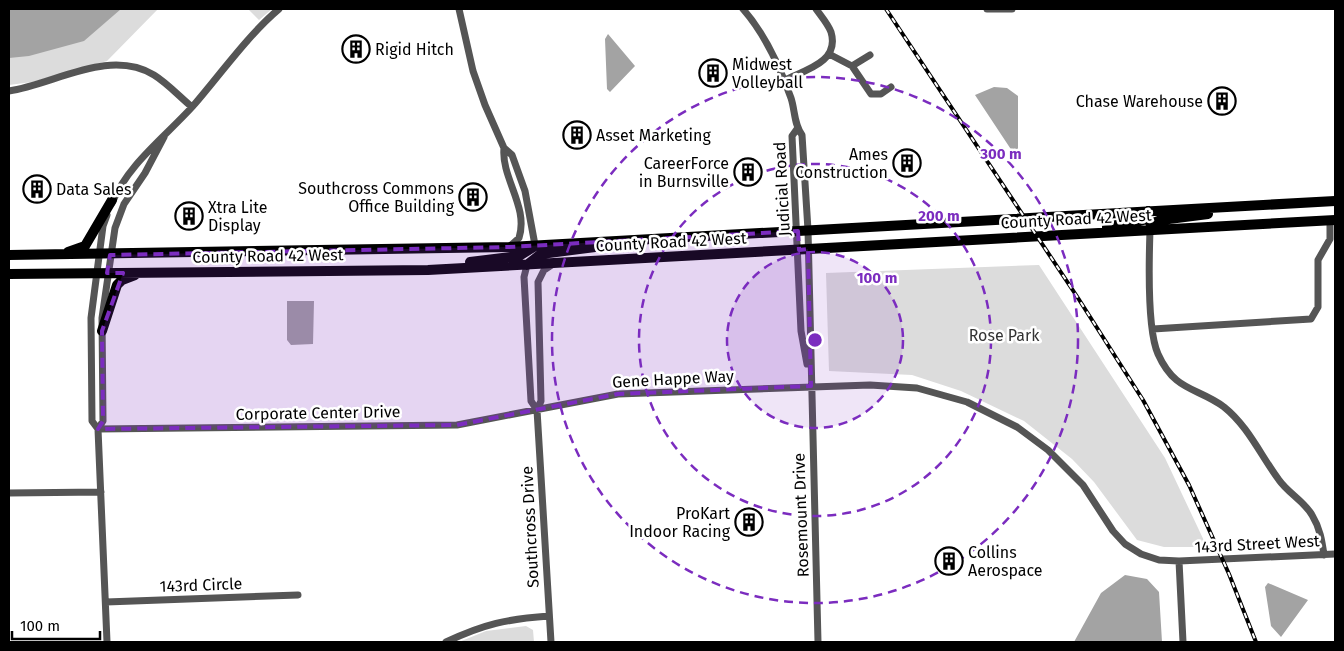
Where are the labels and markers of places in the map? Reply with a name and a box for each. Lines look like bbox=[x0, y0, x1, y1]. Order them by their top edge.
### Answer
building icon: Rigid Hitch bbox=[341, 34, 371, 64]
place label: Rigid Hitch bbox=[375, 40, 454, 59]
place label: Midwest Volleyball bbox=[732, 55, 803, 92]
building icon: Midwest Volleyball bbox=[698, 58, 728, 88]
building icon: Chase Warehouse bbox=[1207, 86, 1237, 116]
place label: Chase Warehouse bbox=[1076, 92, 1203, 111]
building icon: Asset Marketing bbox=[562, 120, 592, 150]
place label: Asset Marketing bbox=[596, 126, 711, 145]
place label: Ames Construction bbox=[795, 145, 888, 182]
building icon: Ames Construction bbox=[892, 148, 922, 178]
place label: CareerForce in Burnsville bbox=[639, 154, 729, 191]
building icon: CareerForce in Burnsville bbox=[733, 157, 763, 187]
building icon: Data Sales bbox=[22, 174, 52, 204]
place label: Southcross Commons Office Building bbox=[298, 179, 455, 216]
place label: Data Sales bbox=[56, 180, 132, 199]
building icon: Southcross Commons Office Building bbox=[458, 182, 488, 212]
place label: Xtra Lite Display bbox=[208, 198, 268, 235]
building icon: Xtra Lite Display bbox=[174, 201, 204, 231]
centre of rings bbox=[806, 331, 824, 349]
place label: ProKart Indoor Racing bbox=[629, 504, 731, 541]
building icon: ProKart Indoor Racing bbox=[734, 507, 764, 537]
place label: Collins Aerospace bbox=[968, 543, 1043, 580]
building icon: Collins Aerospace bbox=[934, 546, 964, 576]

